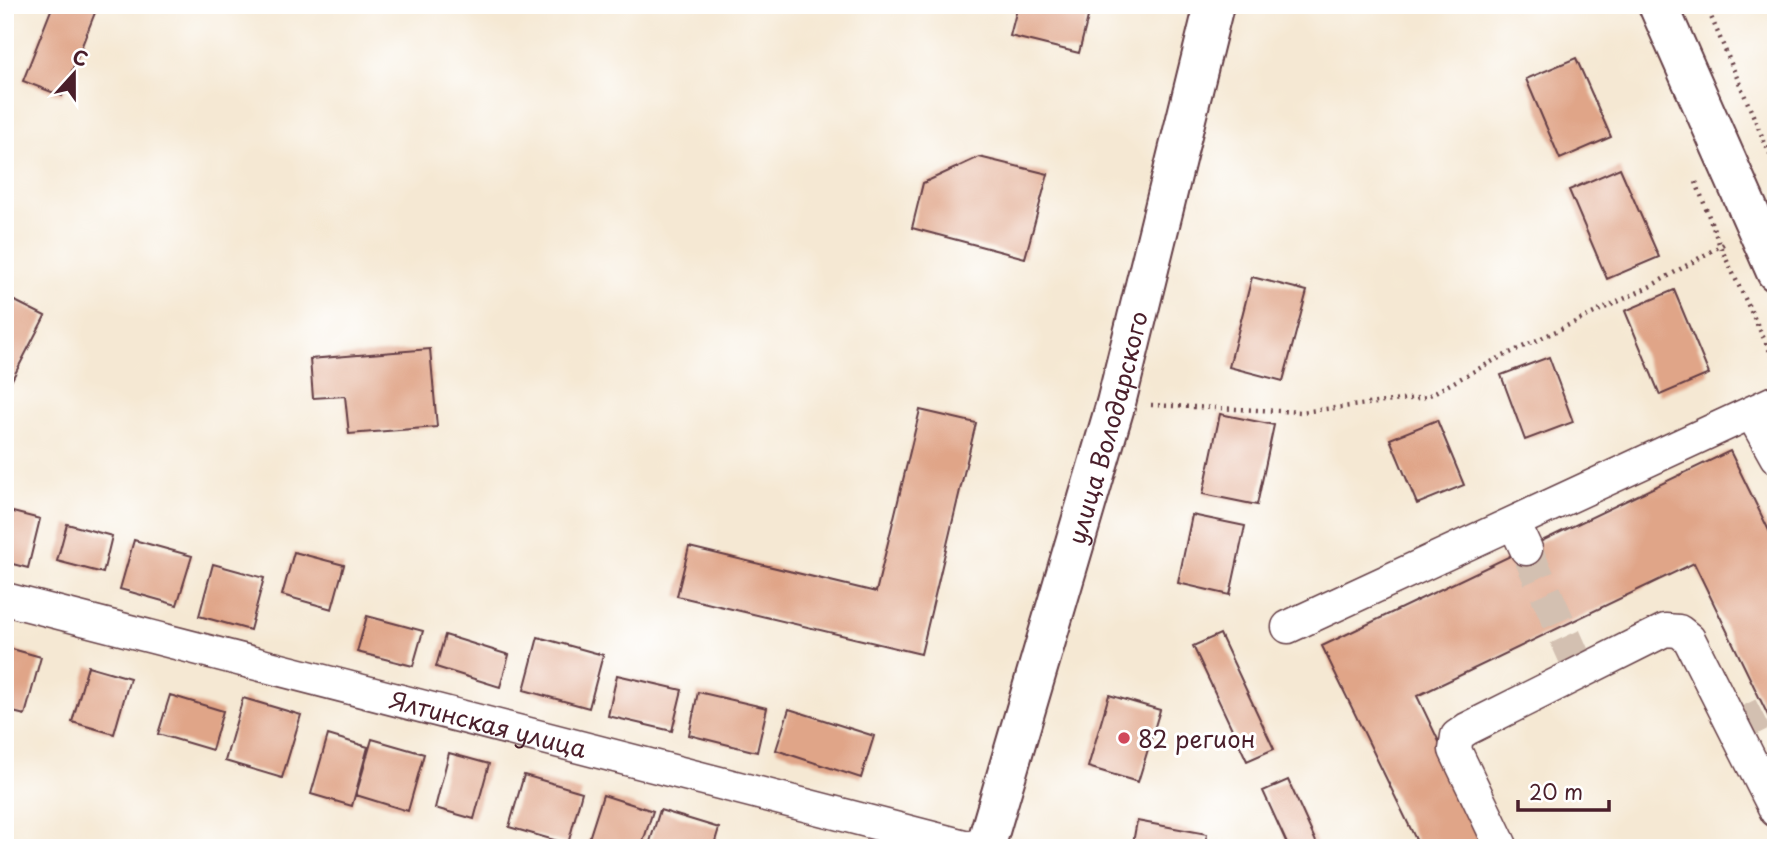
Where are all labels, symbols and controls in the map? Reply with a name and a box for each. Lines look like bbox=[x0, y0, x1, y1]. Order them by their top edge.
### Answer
north arrow bbox=[38, 38, 108, 108]
text: С bbox=[69, 42, 92, 73]
street label: улица Володарского bbox=[1057, 307, 1156, 548]
street label: Ялтинская улица bbox=[386, 681, 591, 766]
place label: 82 регион bbox=[1138, 720, 1255, 756]
marker: 82 регион bbox=[1116, 730, 1132, 746]
scale bar bbox=[1518, 769, 1610, 813]
text: 20 m bbox=[1529, 775, 1583, 807]

